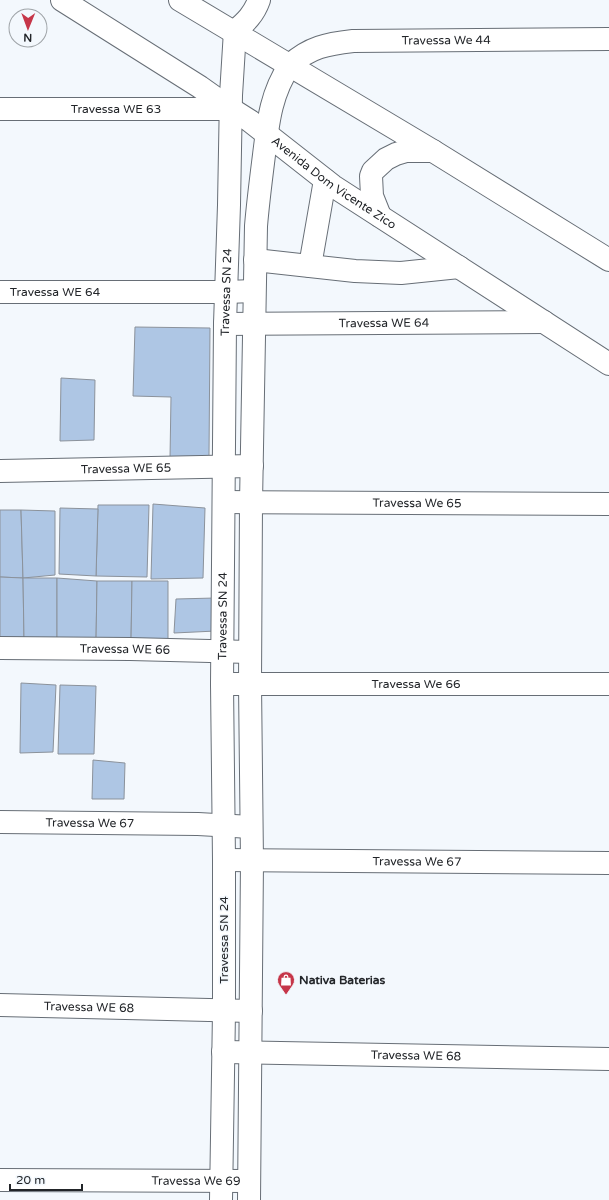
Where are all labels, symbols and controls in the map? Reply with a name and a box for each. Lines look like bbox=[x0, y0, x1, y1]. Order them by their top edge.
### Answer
north arrow bbox=[8, 8, 48, 48]
text: N bbox=[23, 31, 32, 44]
street label: Travessa We 44 bbox=[402, 33, 491, 48]
street label: Travessa WE 63 bbox=[71, 102, 161, 116]
street label: Avenida Dom Vicente Zico bbox=[269, 134, 399, 232]
street label: Travessa SN 24 bbox=[218, 248, 235, 336]
street label: Travessa WE 64 bbox=[10, 285, 101, 299]
street label: Travessa WE 64 bbox=[339, 316, 430, 330]
street label: Travessa WE 65 bbox=[81, 461, 171, 476]
street label: Travessa We 65 bbox=[372, 496, 462, 510]
street label: Travessa SN 24 bbox=[215, 572, 230, 660]
street label: Travessa WE 66 bbox=[80, 642, 170, 657]
street label: Travessa We 66 bbox=[372, 677, 460, 691]
street label: Travessa We 67 bbox=[45, 815, 135, 830]
street label: Travessa We 67 bbox=[372, 854, 462, 869]
street label: Travessa SN 24 bbox=[217, 896, 231, 984]
shop icon: Nativa Baterias bbox=[276, 970, 296, 995]
place label: Nativa Baterias bbox=[299, 973, 385, 987]
street label: Travessa WE 68 bbox=[44, 999, 134, 1015]
street label: Travessa WE 68 bbox=[371, 1048, 461, 1063]
scale bar bbox=[10, 1166, 82, 1192]
text: 20 m bbox=[16, 1173, 45, 1187]
street label: Travessa We 69 bbox=[152, 1174, 240, 1188]

